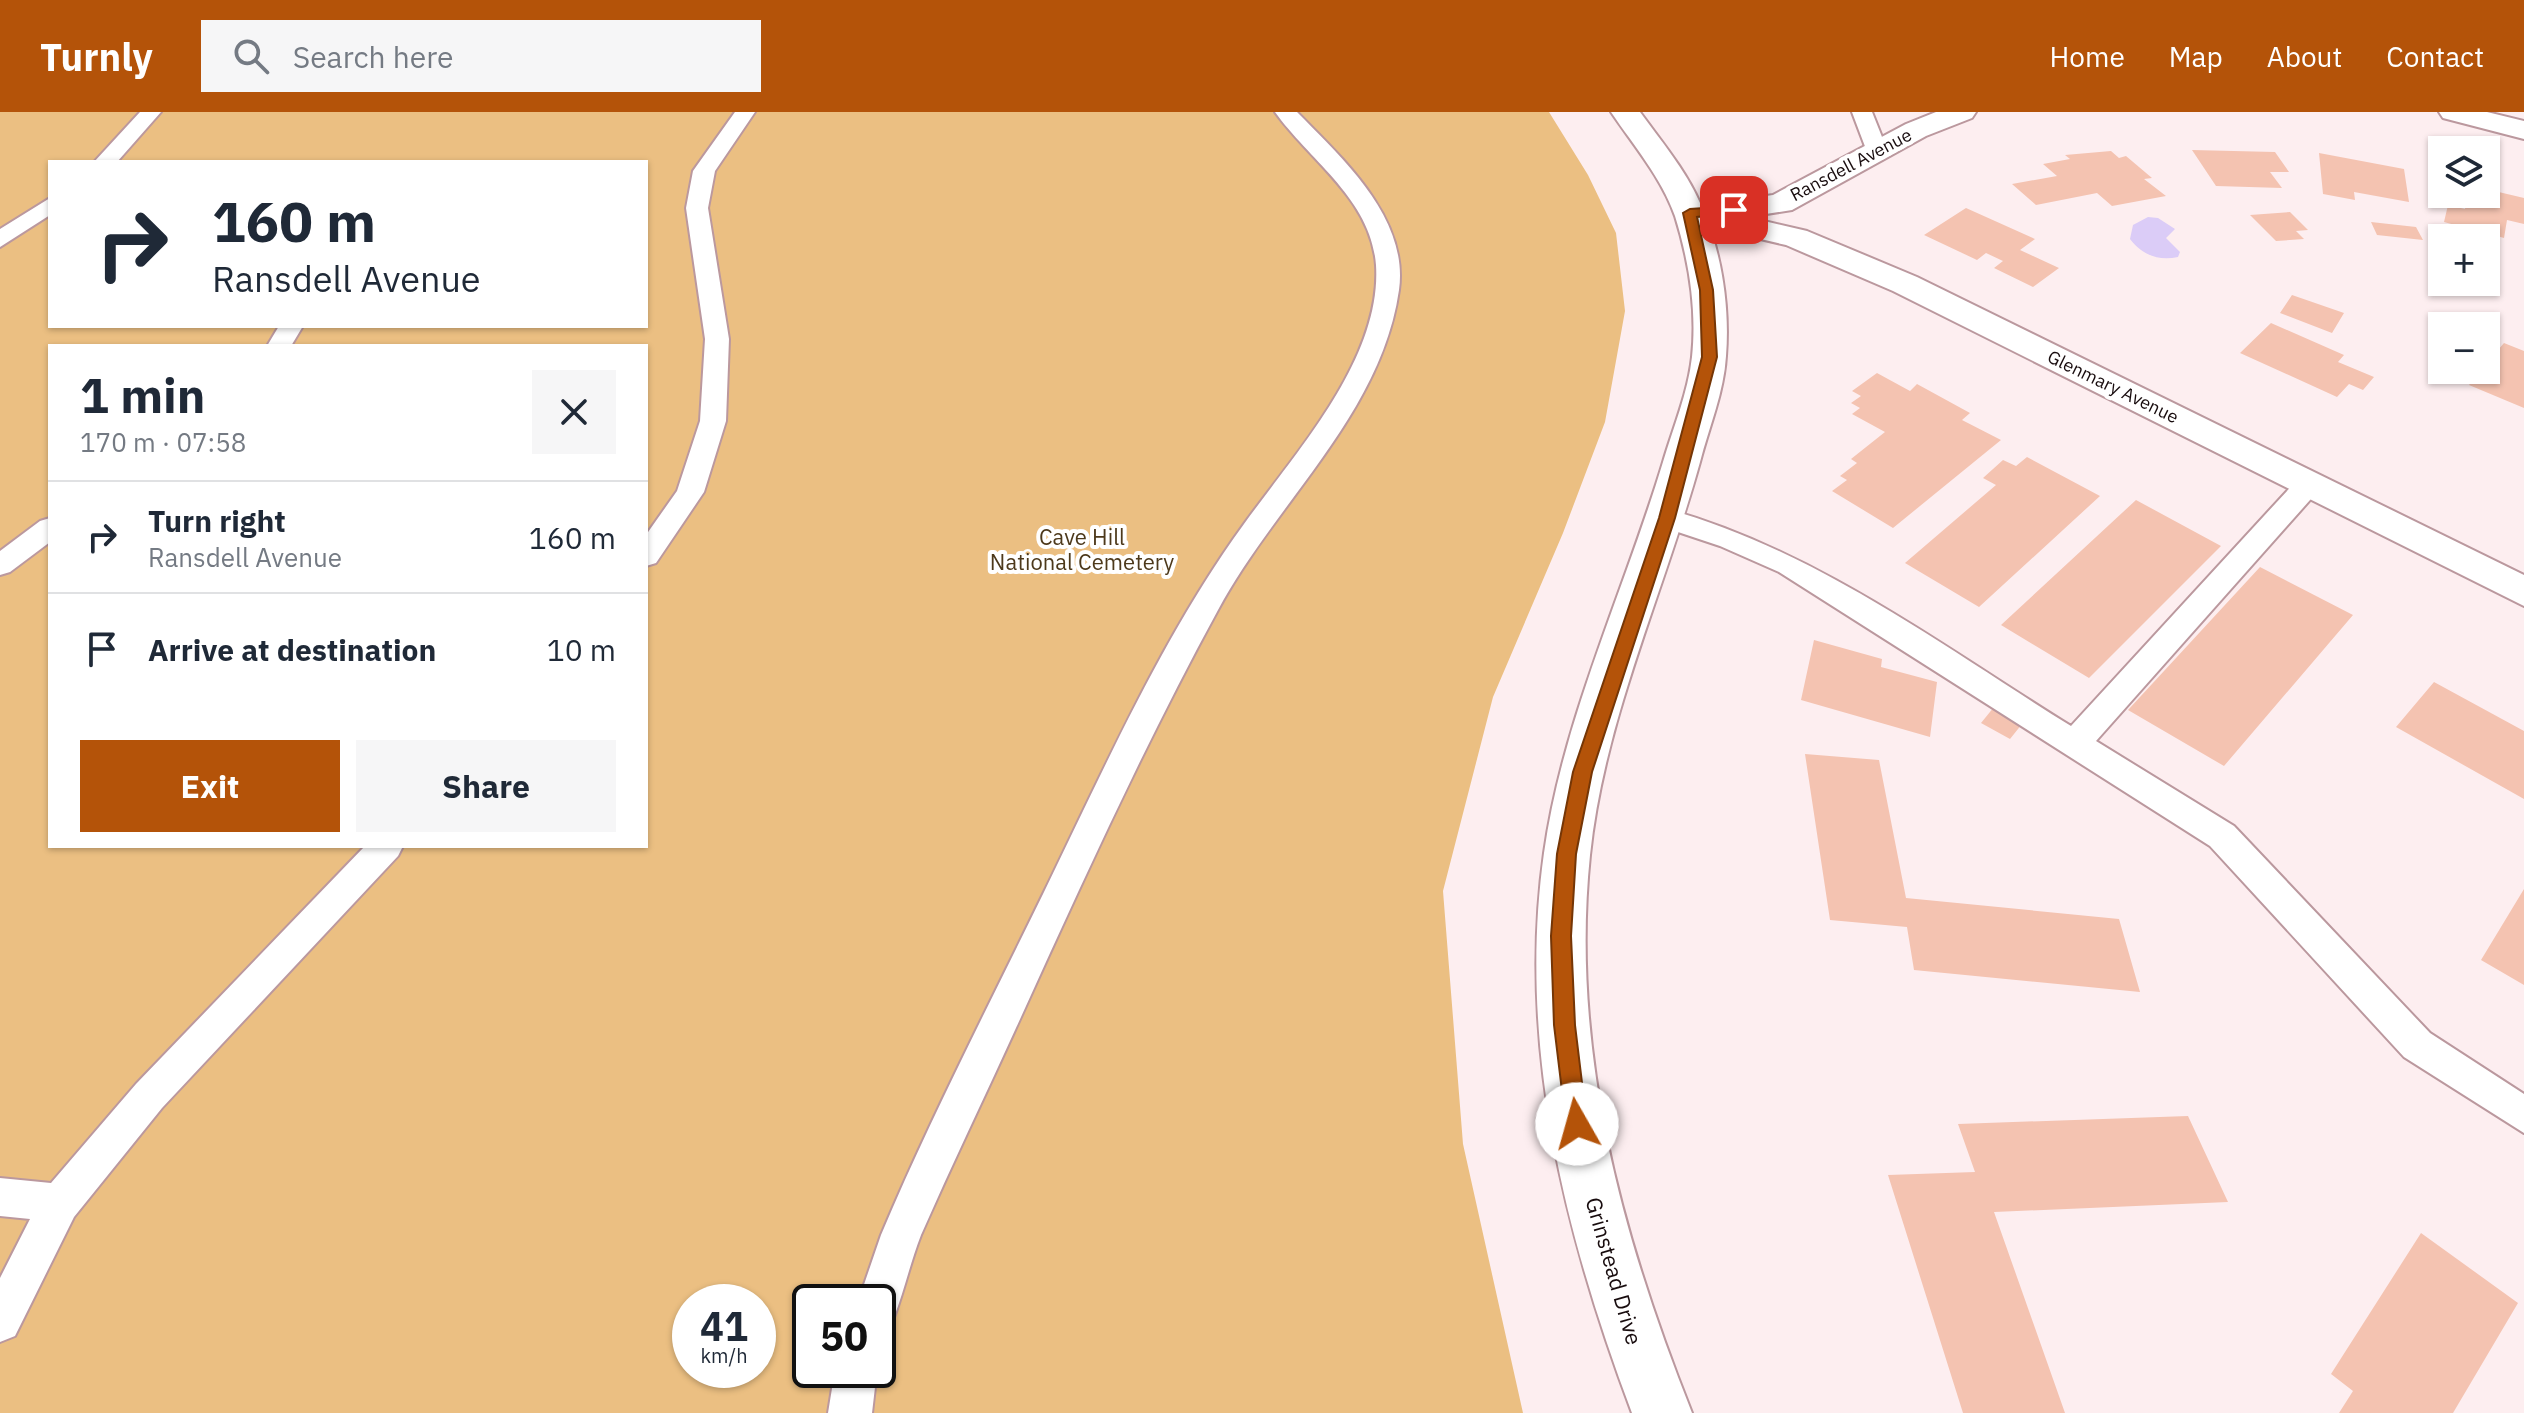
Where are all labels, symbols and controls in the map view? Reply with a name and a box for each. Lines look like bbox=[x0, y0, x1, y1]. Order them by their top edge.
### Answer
search box bbox=[201, 20, 761, 92]
text: Turnly bbox=[40, 32, 153, 81]
icon: search bbox=[229, 34, 273, 78]
text: Search here bbox=[293, 37, 454, 76]
text: Home bbox=[2049, 38, 2125, 75]
text: Map bbox=[2169, 38, 2223, 75]
text: About bbox=[2267, 38, 2342, 75]
text: Contact bbox=[2386, 38, 2484, 75]
street label: Ransdell Avenue bbox=[1786, 123, 1916, 206]
map controls bbox=[2428, 136, 2500, 384]
button: layers bbox=[2428, 136, 2500, 208]
pin bbox=[1700, 176, 1768, 244]
text: 160 m bbox=[212, 185, 376, 257]
icon: arrive bbox=[1712, 188, 1756, 232]
icon: right bbox=[80, 192, 184, 296]
button: + bbox=[2428, 224, 2500, 296]
text: Ransdell Avenue bbox=[212, 255, 481, 302]
button: − bbox=[2428, 312, 2500, 384]
street label: Glenmary Avenue bbox=[2044, 345, 2183, 428]
text: 1 min bbox=[80, 364, 205, 426]
button: close bbox=[532, 370, 616, 454]
text: 170 m · 07:58 bbox=[80, 425, 246, 459]
text: Turn right bbox=[148, 501, 286, 540]
icon: right bbox=[80, 515, 124, 559]
text: 160 m bbox=[529, 518, 616, 557]
park label: Cave Hill National Cemetery bbox=[990, 522, 1174, 576]
text: Ransdell Avenue bbox=[148, 540, 342, 574]
icon: arrive bbox=[80, 627, 124, 671]
text: Arrive at destination bbox=[148, 630, 436, 669]
text: 10 m bbox=[547, 630, 616, 669]
button: Exit bbox=[80, 740, 340, 832]
button: Share bbox=[356, 740, 616, 832]
position arrow bbox=[1535, 1082, 1619, 1166]
street label: Grinstead Drive bbox=[1580, 1194, 1649, 1348]
speed limit sign: 50 bbox=[792, 1284, 896, 1388]
text: 41 bbox=[700, 1300, 748, 1352]
text: km/h bbox=[700, 1342, 748, 1369]

